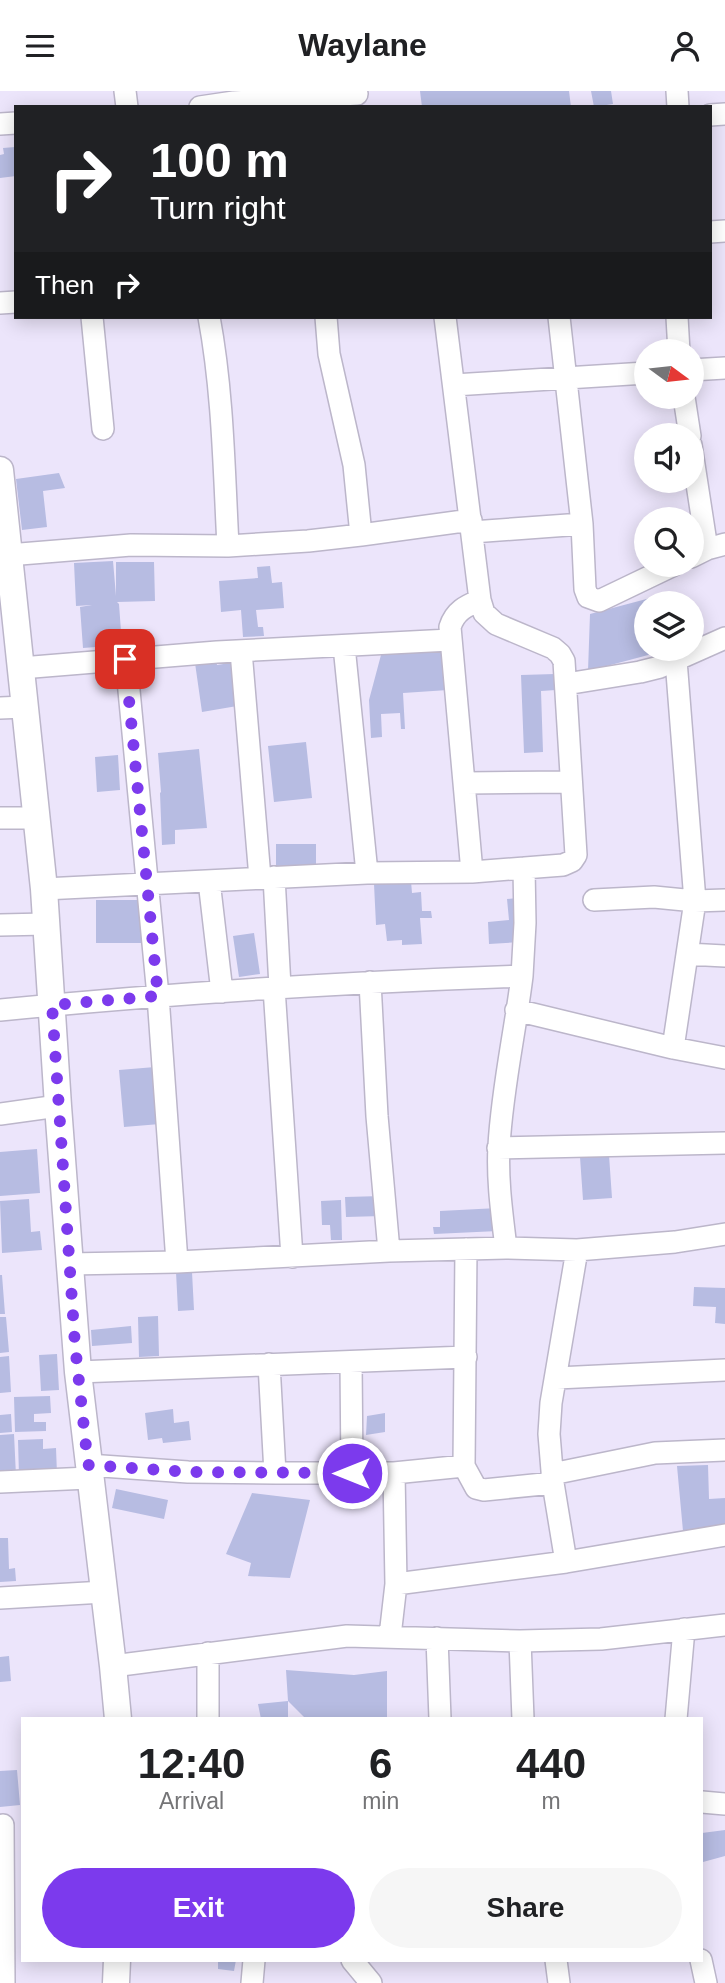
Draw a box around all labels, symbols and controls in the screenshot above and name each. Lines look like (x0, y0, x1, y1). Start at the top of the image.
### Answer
icon: menu (21, 27, 59, 65)
text: Waylane (298, 27, 427, 63)
icon: person (666, 27, 704, 65)
icon: right (35, 133, 126, 224)
text: 100 m (150, 133, 289, 187)
text: Turn right (150, 190, 286, 226)
icon: right (108, 266, 146, 304)
text: Then (35, 270, 94, 300)
north arrow (634, 339, 704, 409)
map controls (634, 339, 704, 661)
button: sound (634, 423, 704, 493)
button: search (634, 507, 704, 577)
button: layers (634, 591, 704, 661)
pin (95, 629, 155, 689)
icon: arrive (106, 640, 144, 678)
position arrow (315, 1436, 389, 1510)
text: 12:40 (138, 1740, 245, 1787)
text: 6 (369, 1740, 392, 1787)
text: 440 (516, 1740, 586, 1787)
text: Arrival (159, 1788, 224, 1814)
text: min (362, 1788, 399, 1814)
text: m (542, 1788, 561, 1814)
button: Exit (42, 1868, 355, 1948)
button: Share (369, 1868, 682, 1948)

